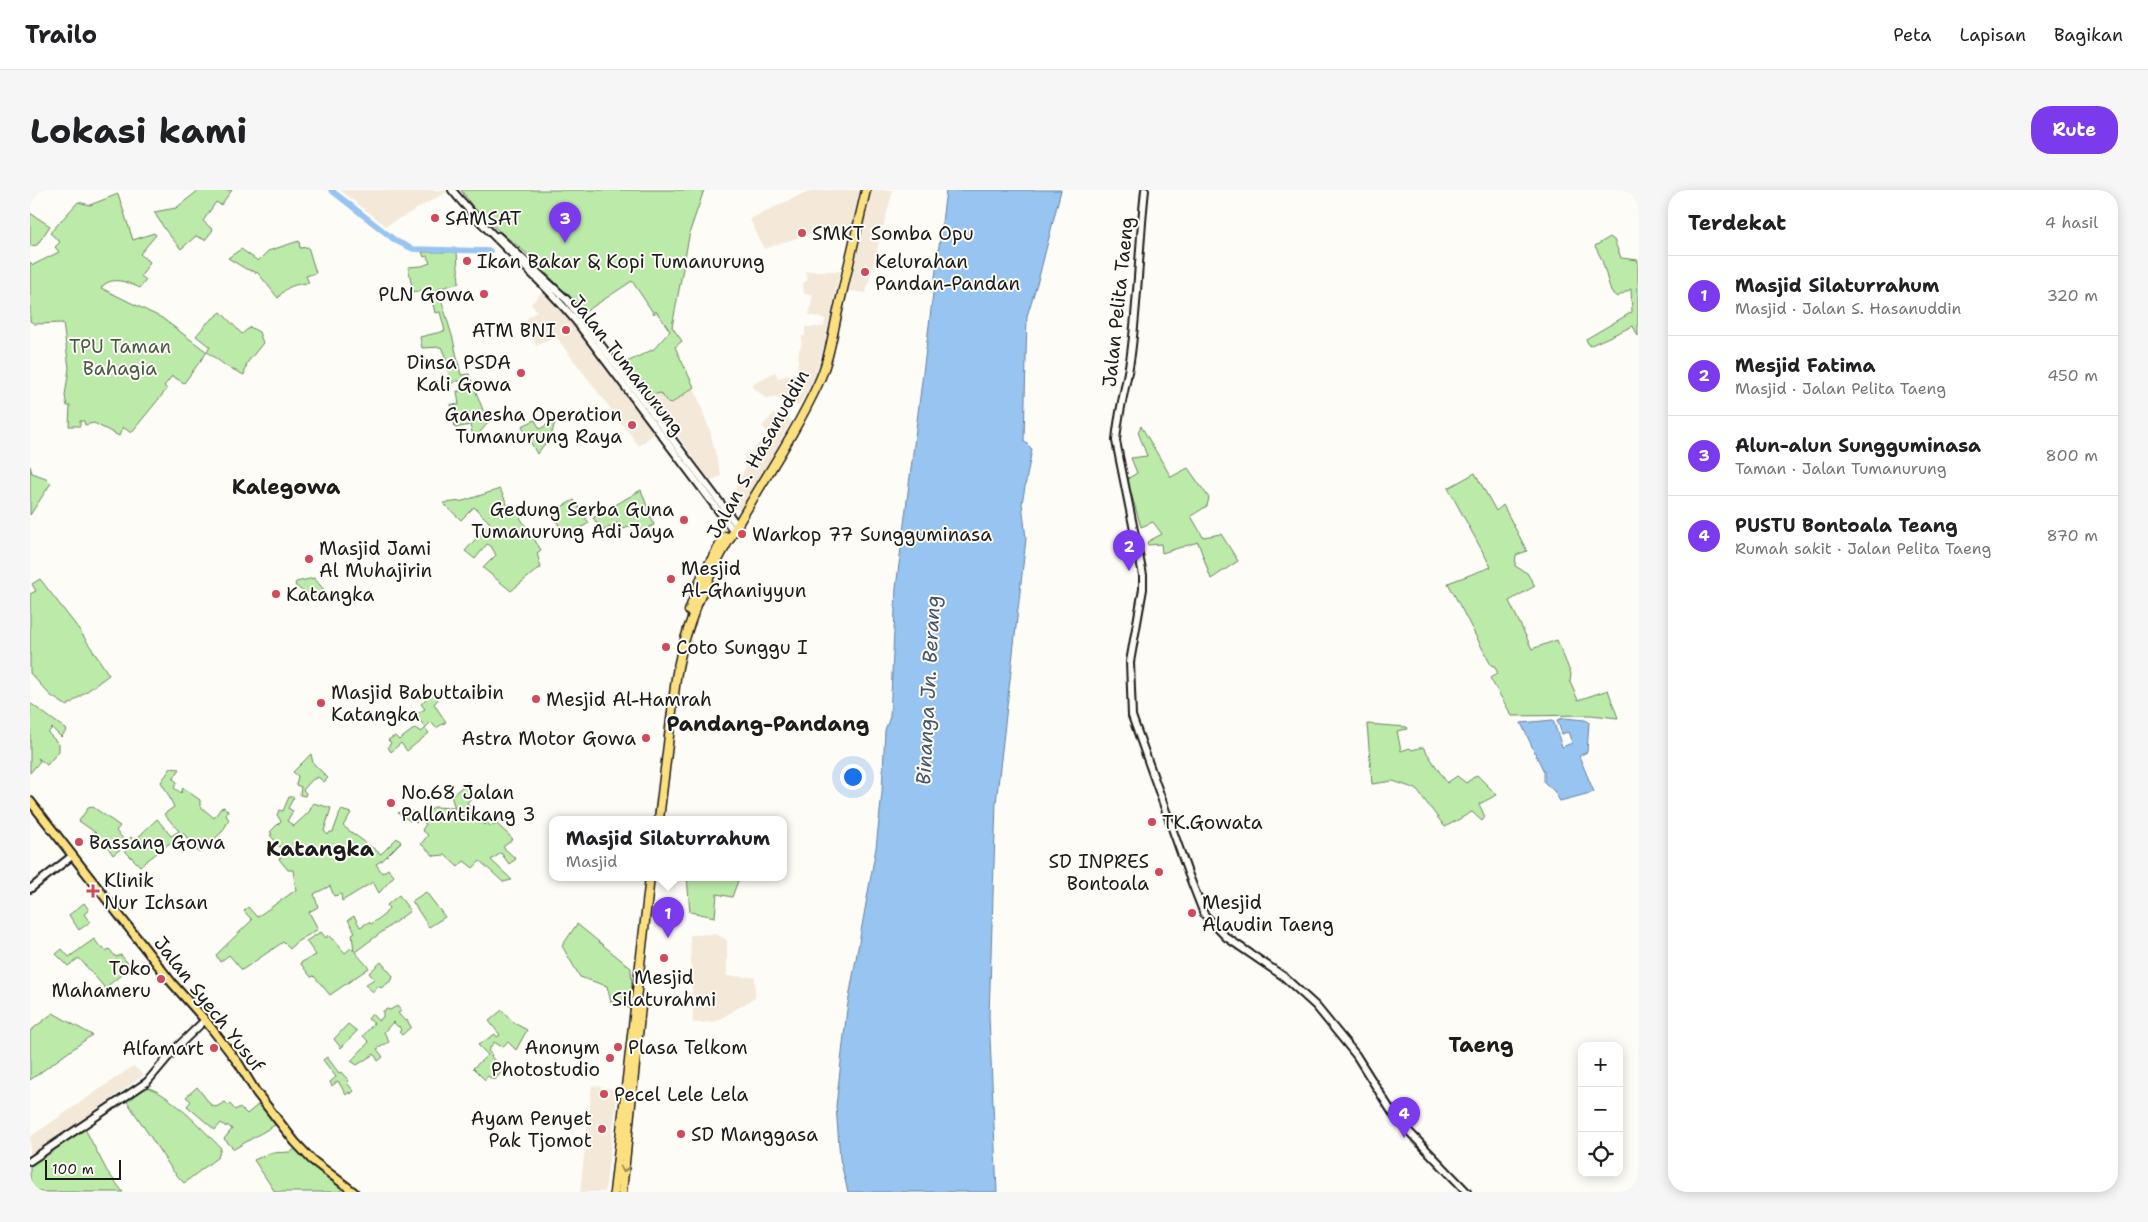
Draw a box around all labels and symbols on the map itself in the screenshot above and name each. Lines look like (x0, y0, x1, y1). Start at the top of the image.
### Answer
pin: 3 (549, 202, 581, 243)
place label: SAMSAT (445, 206, 522, 231)
marker: SAMSAT (429, 212, 441, 224)
street label: Jalan Pelita Taeng (1097, 216, 1139, 388)
place label: SMKT Somba Opu (812, 221, 974, 246)
marker: SMKT Somba Opu (796, 227, 808, 239)
place label: Ikan Bakar & Kopi Tumanurung (477, 249, 765, 274)
place label: Kelurahan Pandan-Pandan (875, 249, 1020, 296)
marker: Ikan Bakar & Kopi Tumanurung (461, 255, 473, 267)
marker: Kelurahan Pandan-Pandan (859, 266, 871, 278)
place label: PLN Gowa (378, 282, 474, 307)
marker: PLN Gowa (478, 288, 490, 300)
street label: Jalan Tumanurung (564, 290, 690, 440)
place label: ATM BNI (472, 318, 556, 343)
marker: ATM BNI (560, 324, 572, 336)
park label: TPU Taman Bahagia (69, 334, 171, 381)
place label: Dinsa PSDA Kali Gowa (407, 350, 511, 397)
street label: Jalan S. Hasanuddin (701, 365, 815, 543)
marker: Dinsa PSDA Kali Gowa (515, 367, 527, 379)
place label: Ganesha Operation Tumanurung Raya (445, 402, 622, 449)
marker: Ganesha Operation Tumanurung Raya (626, 419, 638, 431)
district label: Kalegowa (232, 473, 341, 501)
place label: Gedung Serba Guna Tumanurung Adi Jaya (471, 497, 674, 544)
marker: Gedung Serba Guna Tumanurung Adi Jaya (678, 514, 690, 526)
place label: Warkop 77 Sungguminasa (752, 522, 992, 547)
marker: Warkop 77 Sungguminasa (736, 528, 748, 540)
pin: 2 (1113, 530, 1145, 571)
place label: Masjid Jami Al Muhajirin (319, 536, 432, 583)
marker: Masjid Jami Al Muhajirin (303, 553, 315, 565)
place label: Mesjid Al-Ghaniyyun (681, 556, 806, 603)
marker: Mesjid Al-Ghaniyyun (665, 573, 677, 585)
place label: Katangka (286, 582, 374, 607)
marker: Katangka (270, 588, 282, 600)
water label: Binanga Jn. Berang (910, 595, 946, 785)
place label: Coto Sunggu I (676, 635, 808, 660)
marker: Coto Sunggu I (660, 641, 672, 653)
place label: Masjid Babuttaibin Katangka (331, 680, 504, 727)
place label: Mesjid Al-Hamrah (546, 687, 712, 712)
marker: Mesjid Al-Hamrah (530, 693, 542, 705)
marker: Masjid Babuttaibin Katangka (315, 697, 327, 709)
district label: Pandang-Pandang (667, 710, 869, 738)
place label: Astra Motor Gowa (462, 726, 636, 751)
marker: Astra Motor Gowa (640, 732, 652, 744)
your location (840, 764, 866, 790)
place label: No.68 Jalan Pallantikang 3 (401, 780, 535, 827)
marker: No.68 Jalan Pallantikang 3 (385, 797, 397, 809)
place label: TK.Gowata (1162, 810, 1263, 835)
marker: TK.Gowata (1146, 816, 1158, 828)
place label: Bassang Gowa (89, 830, 225, 855)
district label: Katangka (266, 835, 375, 863)
marker: Bassang Gowa (73, 836, 85, 848)
place label: SD INPRES Bontoala (1049, 849, 1149, 896)
marker: SD INPRES Bontoala (1153, 866, 1165, 878)
place label: Klinik Nur Ichsan (104, 868, 208, 915)
marker: Klinik Nur Ichsan (86, 884, 100, 898)
place label: Mesjid Alaudin Taeng (1202, 890, 1334, 937)
pin: 1 (652, 897, 684, 938)
marker: Mesjid Alaudin Taeng (1186, 907, 1198, 919)
street label: Jalan Syech Yusuf (148, 931, 270, 1078)
marker: Mesjid Silaturahmi (658, 952, 670, 964)
place label: Toko Mahameru (52, 956, 151, 1003)
place label: Mesjid Silaturahmi (612, 965, 716, 1012)
marker: Toko Mahameru (155, 973, 167, 985)
district label: Taeng (1448, 1031, 1514, 1059)
place label: Anonym Photostudio (491, 1035, 600, 1082)
place label: Plasa Telkom (628, 1035, 748, 1060)
place label: Alfamart (122, 1036, 204, 1061)
marker: Plasa Telkom (612, 1041, 624, 1053)
marker: Alfamart (208, 1042, 220, 1054)
marker: Anonym Photostudio (604, 1052, 616, 1064)
place label: Pecel Lele Lela (614, 1082, 749, 1107)
marker: Pecel Lele Lela (598, 1088, 610, 1100)
pin: 4 (1388, 1097, 1420, 1138)
place label: Ayam Penyet Pak Tjomot (471, 1106, 592, 1153)
place label: SD Manggasa (691, 1122, 818, 1147)
marker: Ayam Penyet Pak Tjomot (596, 1123, 608, 1135)
marker: SD Manggasa (675, 1128, 687, 1140)
scale bar (45, 1157, 121, 1180)
one-way arrow (619, 1165, 630, 1173)

